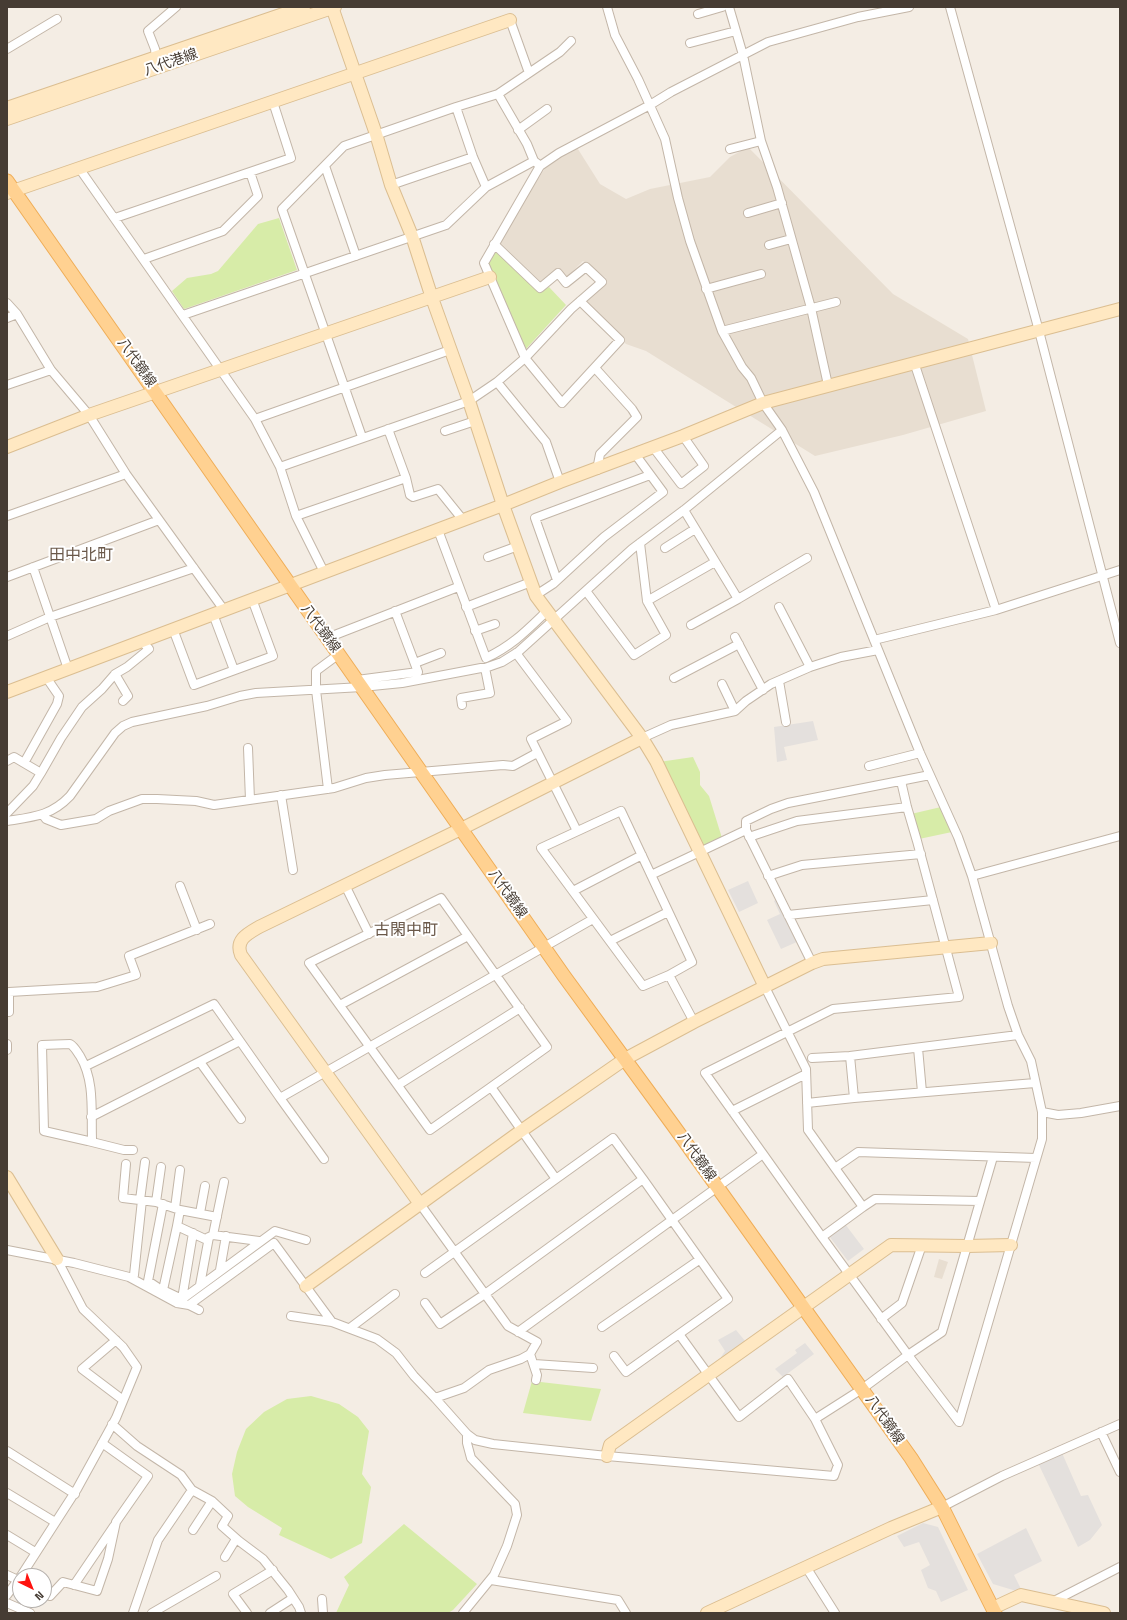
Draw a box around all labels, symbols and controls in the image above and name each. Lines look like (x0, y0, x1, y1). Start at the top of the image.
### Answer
street label: 八代港線 (142, 46, 200, 80)
street label: 八代鏡線 (113, 335, 159, 391)
district label: 田中北町 (49, 546, 113, 566)
street label: 八代鏡線 (297, 601, 343, 657)
street label: 八代鏡線 (484, 866, 530, 922)
district label: 古閑中町 (374, 921, 438, 941)
street label: 八代鏡線 (673, 1129, 719, 1185)
street label: 八代鏡線 (861, 1392, 907, 1448)
north arrow (12, 1568, 52, 1608)
text: N (31, 1588, 48, 1604)

